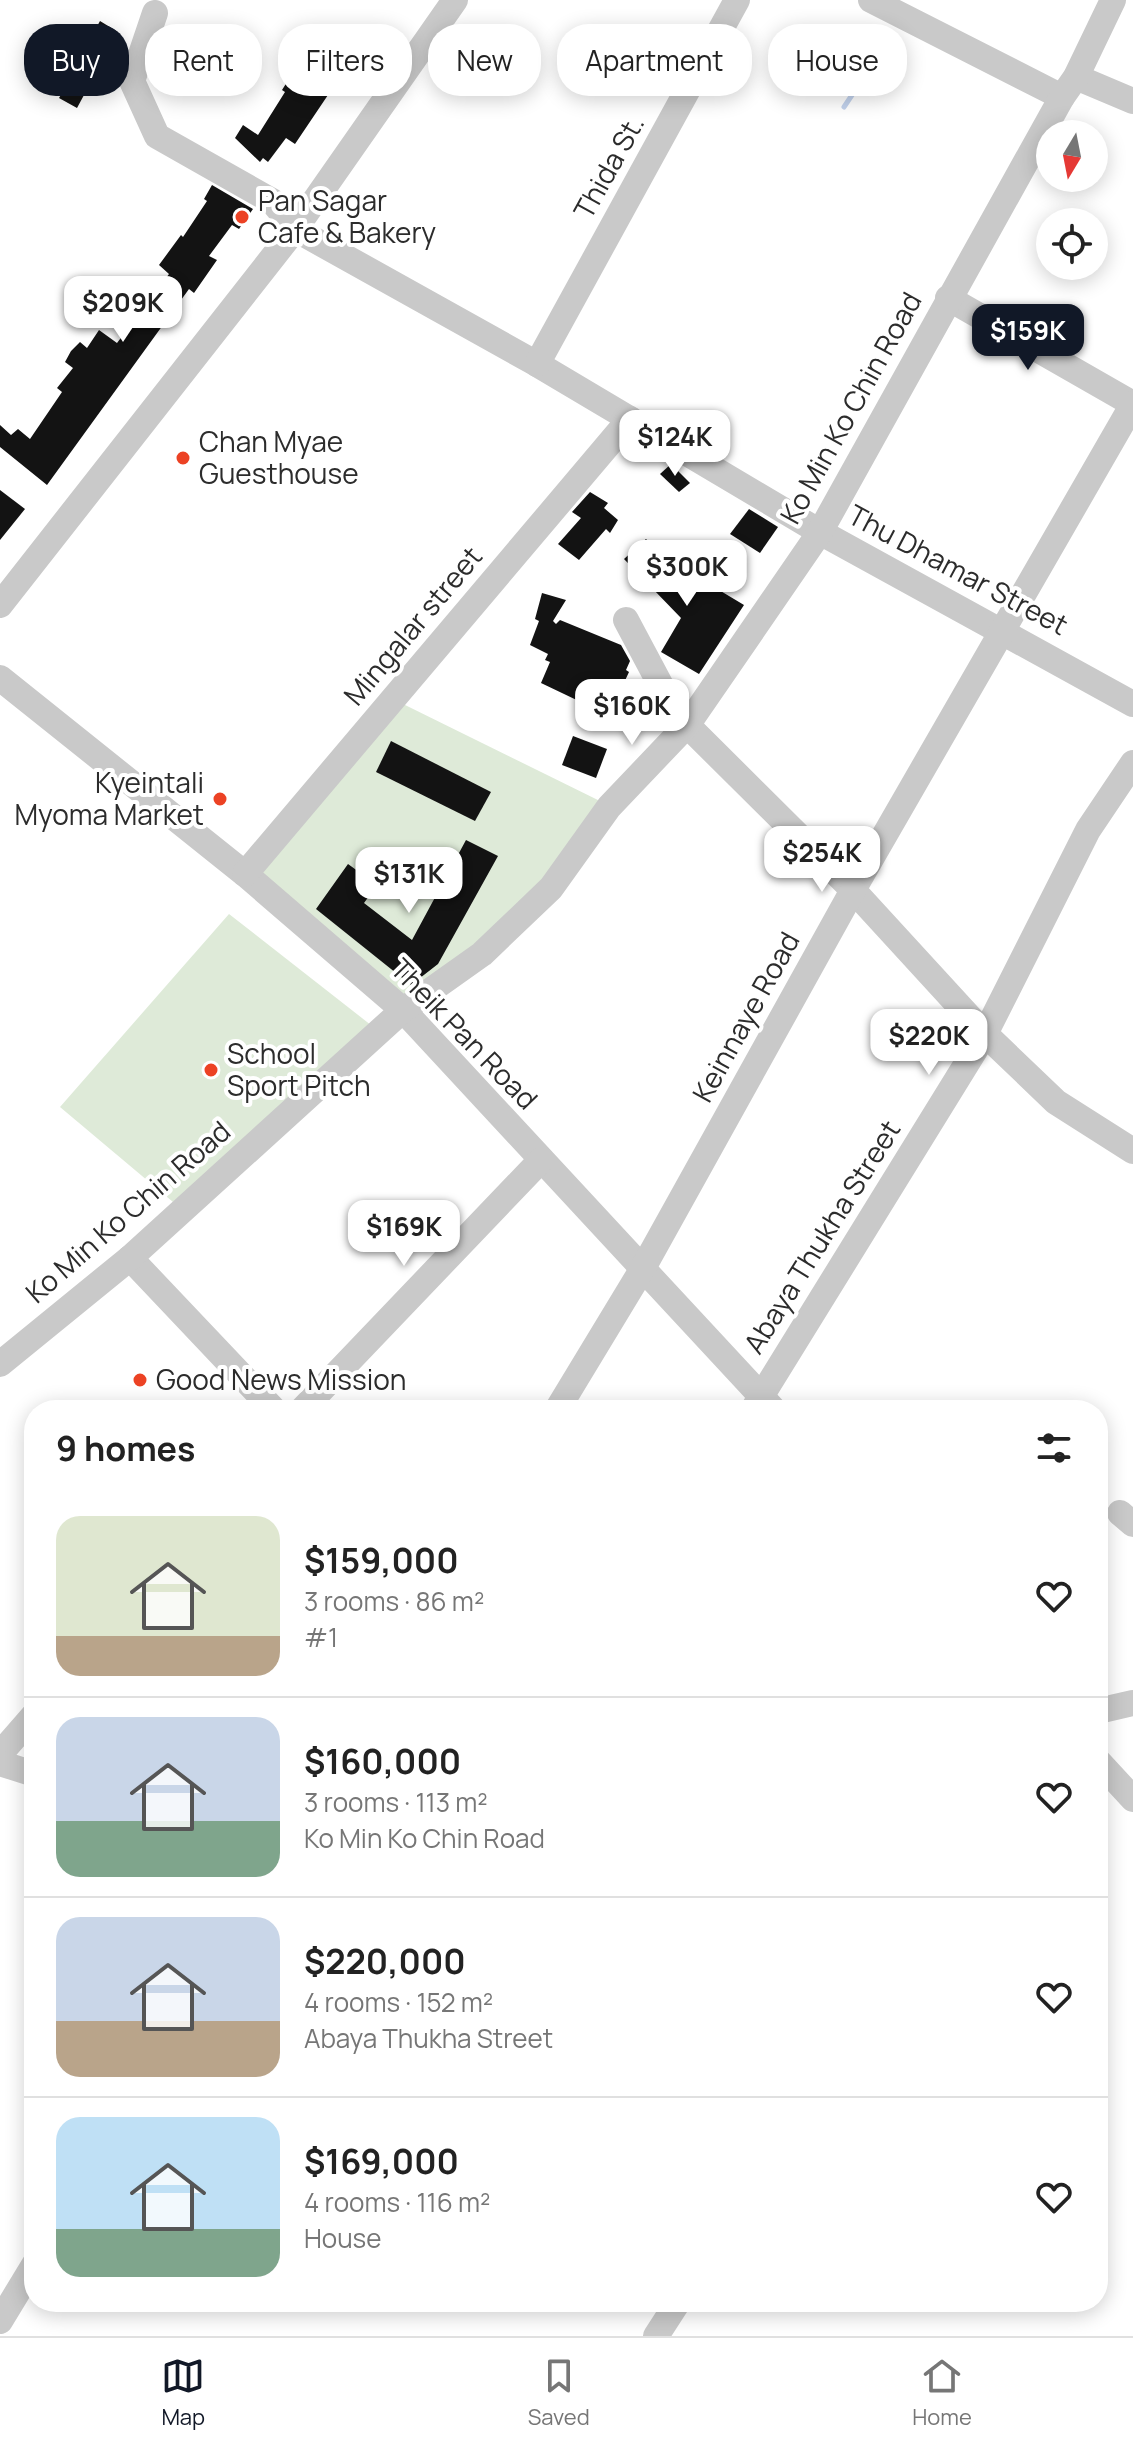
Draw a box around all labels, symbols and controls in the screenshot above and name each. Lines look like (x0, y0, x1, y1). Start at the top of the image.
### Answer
chip: Buy (24, 24, 129, 96)
chip: Rent (145, 24, 262, 96)
chip: Filters (278, 24, 412, 96)
chip: New (428, 24, 541, 96)
chip: Apartment (557, 24, 752, 96)
chip: House (768, 24, 907, 96)
street label: Thida St. (564, 108, 652, 225)
north arrow (1036, 120, 1108, 192)
map controls (1036, 120, 1108, 280)
place label: Pan Sagar Cafe & Bakery (258, 181, 436, 251)
marker: Pan Sagar Cafe & Bakery (233, 208, 251, 226)
button: locate (1036, 208, 1108, 280)
pin: $209K (67, 276, 179, 344)
text: $209K (82, 284, 164, 320)
street label: Ko Min Ko Chin Road (771, 285, 930, 530)
pin: $159K (972, 304, 1084, 372)
text: $159K (990, 312, 1066, 348)
pin: $124K (619, 410, 731, 478)
text: $124K (637, 418, 713, 454)
place label: Chan Myae Guesthouse (199, 422, 359, 492)
marker: Chan Myae Guesthouse (174, 449, 192, 467)
street label: Thu Dhamar Street (842, 495, 1075, 643)
street label: Mingalar street (335, 538, 490, 713)
pin: $300K (631, 540, 743, 608)
text: $300K (646, 548, 728, 584)
pin: $160K (576, 679, 688, 747)
text: $160K (593, 687, 671, 723)
place label: Kyeintali Myoma Market (14, 763, 204, 833)
marker: Kyeintali Myoma Market (211, 790, 229, 808)
pin: $254K (766, 826, 878, 894)
text: $254K (782, 834, 862, 870)
pin: $131K (353, 847, 465, 915)
text: $131K (373, 855, 445, 891)
street label: Keinnaye Road (683, 925, 808, 1108)
street label: Theik Pan Road (383, 950, 547, 1117)
pin: $220K (873, 1009, 985, 1077)
text: $220K (888, 1017, 970, 1053)
place label: School Sport Pitch (227, 1034, 371, 1104)
marker: School Sport Pitch (202, 1061, 220, 1079)
street label: Ko Min Ko Chin Road (17, 1112, 238, 1311)
street label: Abaya Thukha Street (734, 1113, 908, 1360)
pin: $169K (348, 1200, 460, 1268)
text: $169K (366, 1208, 442, 1244)
place label: Good News Mission (156, 1360, 406, 1398)
marker: Good News Mission (131, 1371, 149, 1389)
text: 9 homes (56, 1425, 195, 1471)
icon: filters (1032, 1426, 1076, 1470)
text: $159,000 (304, 1537, 459, 1583)
icon: home (120, 1548, 216, 1644)
icon: heart (1032, 1574, 1076, 1618)
text: 3 rooms · 86 m² (304, 1583, 484, 1619)
text: #1 (304, 1619, 338, 1655)
text: $160,000 (304, 1738, 461, 1784)
icon: home (120, 1749, 216, 1845)
icon: heart (1032, 1775, 1076, 1819)
text: 3 rooms · 113 m² (304, 1784, 488, 1820)
text: Ko Min Ko Chin Road (304, 1820, 545, 1856)
text: $220,000 (304, 1938, 466, 1984)
icon: home (120, 1949, 216, 2045)
icon: heart (1032, 1975, 1076, 2019)
text: 4 rooms · 152 m² (304, 1984, 493, 2020)
text: Abaya Thukha Street (304, 2020, 553, 2056)
text: $169,000 (304, 2138, 459, 2184)
icon: home (120, 2149, 216, 2245)
icon: heart (1032, 2175, 1076, 2219)
text: 4 rooms · 116 m² (304, 2184, 490, 2220)
text: House (304, 2220, 381, 2256)
tab: Map (161, 2354, 205, 2432)
tab: Saved (528, 2354, 590, 2432)
tab: Home (912, 2354, 972, 2432)

